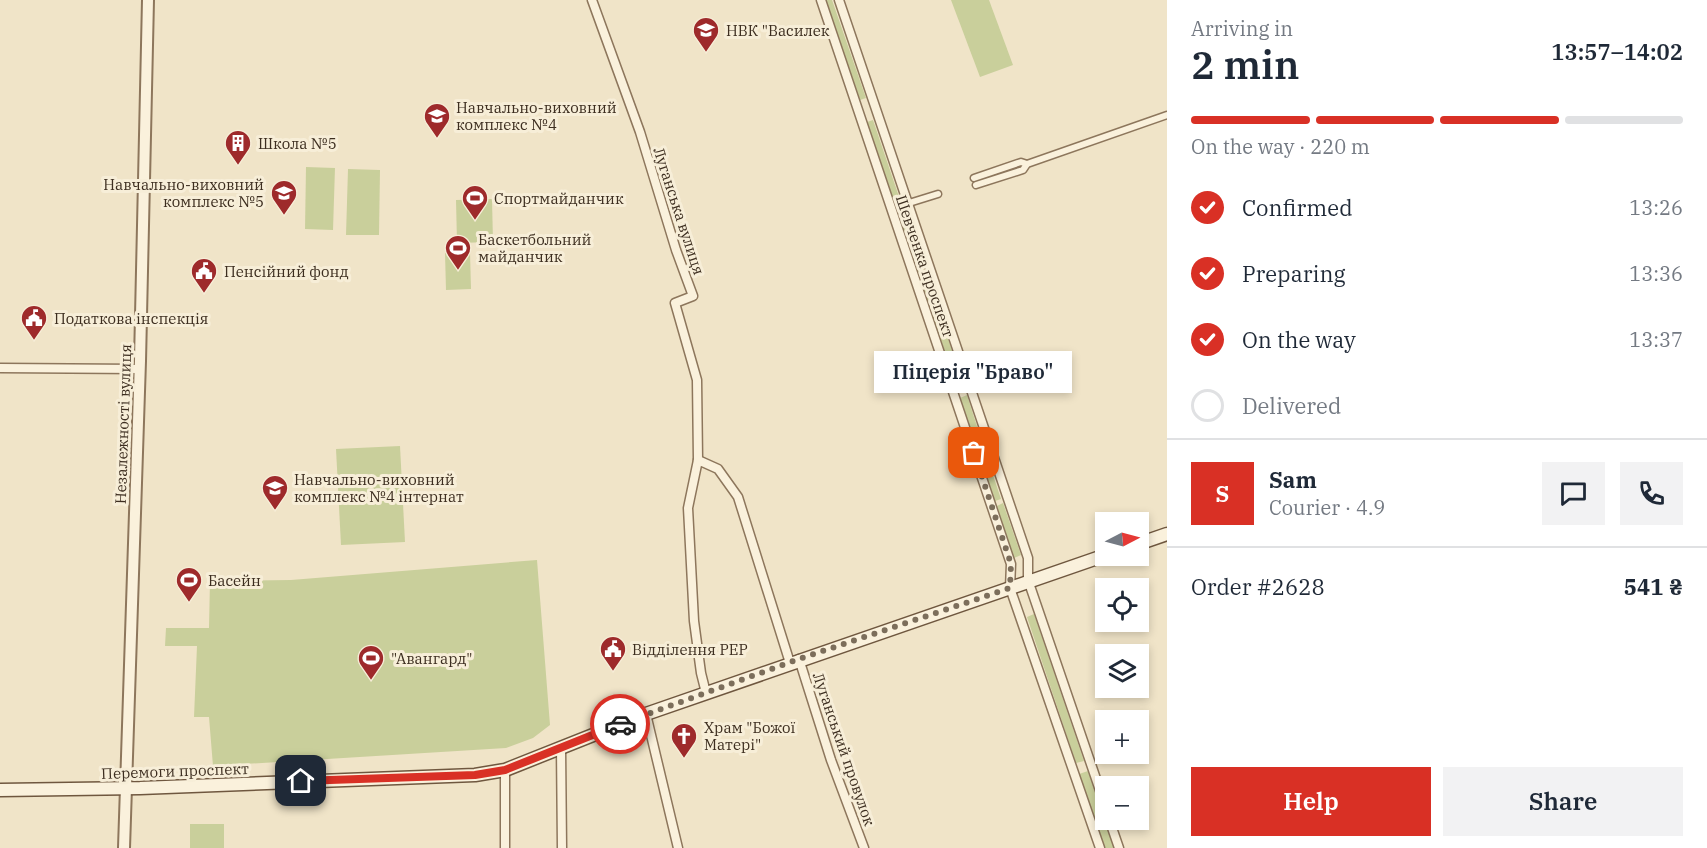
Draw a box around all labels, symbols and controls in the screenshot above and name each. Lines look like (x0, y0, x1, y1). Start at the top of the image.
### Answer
school or university icon: НВК "Василек (691, 15, 721, 53)
text: Arriving in (1191, 15, 1293, 42)
place label: НВК "Василек (726, 21, 830, 40)
text: 13:57–14:02 (1551, 37, 1683, 66)
text: 2 min (1191, 39, 1299, 90)
place label: Навчально-виховний комплекс №4 (456, 98, 617, 134)
school or university icon: Навчально-виховний комплекс №4 (422, 101, 452, 139)
building icon: Школа №5 (223, 128, 253, 166)
text: On the way · 220 m (1191, 133, 1370, 160)
place label: Школа №5 (258, 134, 337, 153)
street label: Луганська вулиця (649, 145, 709, 277)
place label: Навчально-виховний комплекс №5 (103, 175, 264, 211)
school or university icon: Навчально-виховний комплекс №5 (269, 178, 299, 216)
sports icon: Спортмайданчик (460, 183, 490, 221)
place label: Спортмайданчик (494, 189, 624, 208)
icon: check (1191, 191, 1224, 224)
street label: Шевченка проспект (892, 192, 958, 340)
text: Confirmed (1242, 193, 1353, 222)
text: 13:26 (1629, 194, 1683, 221)
place label: Баскетбольний майданчик (478, 230, 592, 266)
sports icon: Баскетбольний майданчик (443, 233, 473, 271)
public building icon: Пенсійний фонд (189, 256, 219, 294)
icon: check (1191, 257, 1224, 290)
text: Preparing (1242, 259, 1346, 288)
text: 13:36 (1629, 260, 1683, 287)
place label: Пенсійний фонд (224, 262, 349, 281)
public building icon: Податкова інспекція (19, 303, 49, 341)
place label: Податкова інспекція (54, 309, 209, 328)
icon: check (1191, 323, 1224, 356)
text: On the way (1242, 325, 1356, 354)
text: 13:37 (1629, 326, 1683, 353)
street label: Незалежності вулиця (111, 344, 135, 504)
callout: Піцерія "Браво" (875, 351, 1073, 393)
text: Піцерія "Браво" (892, 358, 1054, 385)
text: Delivered (1242, 391, 1341, 420)
pin (948, 427, 999, 478)
icon: bag (957, 436, 990, 469)
button: chat (1542, 462, 1605, 525)
button: phone (1620, 462, 1683, 525)
text: Sam (1269, 465, 1317, 494)
place label: Навчально-виховний комплекс №4 інтернат (294, 470, 464, 506)
school or university icon: Навчально-виховний комплекс №4 інтернат (260, 473, 290, 511)
text: S (1216, 479, 1229, 508)
text: Courier · 4.9 (1269, 494, 1385, 521)
north arrow (1095, 512, 1149, 566)
map controls (1095, 512, 1149, 830)
sports icon: Басейн (174, 565, 204, 603)
place label: Басейн (208, 571, 261, 590)
text: Order #2628 (1191, 572, 1325, 601)
text: 541 ₴ (1624, 572, 1683, 601)
button: locate (1095, 578, 1149, 632)
public building icon: Відділення РЕР (598, 634, 628, 672)
place label: Відділення РЕР (632, 640, 748, 659)
sports icon: "Авангард" (356, 643, 386, 681)
button: layers (1095, 644, 1149, 698)
place label: "Авангард" (391, 649, 472, 668)
street label: Луганський провулок (809, 670, 879, 828)
courier (590, 694, 650, 754)
icon: car (604, 708, 637, 741)
button: + (1095, 710, 1149, 764)
place label: Храм "Божої Матері" (704, 718, 795, 754)
church icon: Храм "Божої Матері" (669, 721, 699, 759)
pin (275, 755, 326, 806)
street label: Перемоги проспект (101, 759, 249, 783)
icon: home (284, 764, 317, 797)
button: Help (1191, 767, 1431, 836)
button: Share (1443, 767, 1683, 836)
button: − (1095, 776, 1149, 830)

